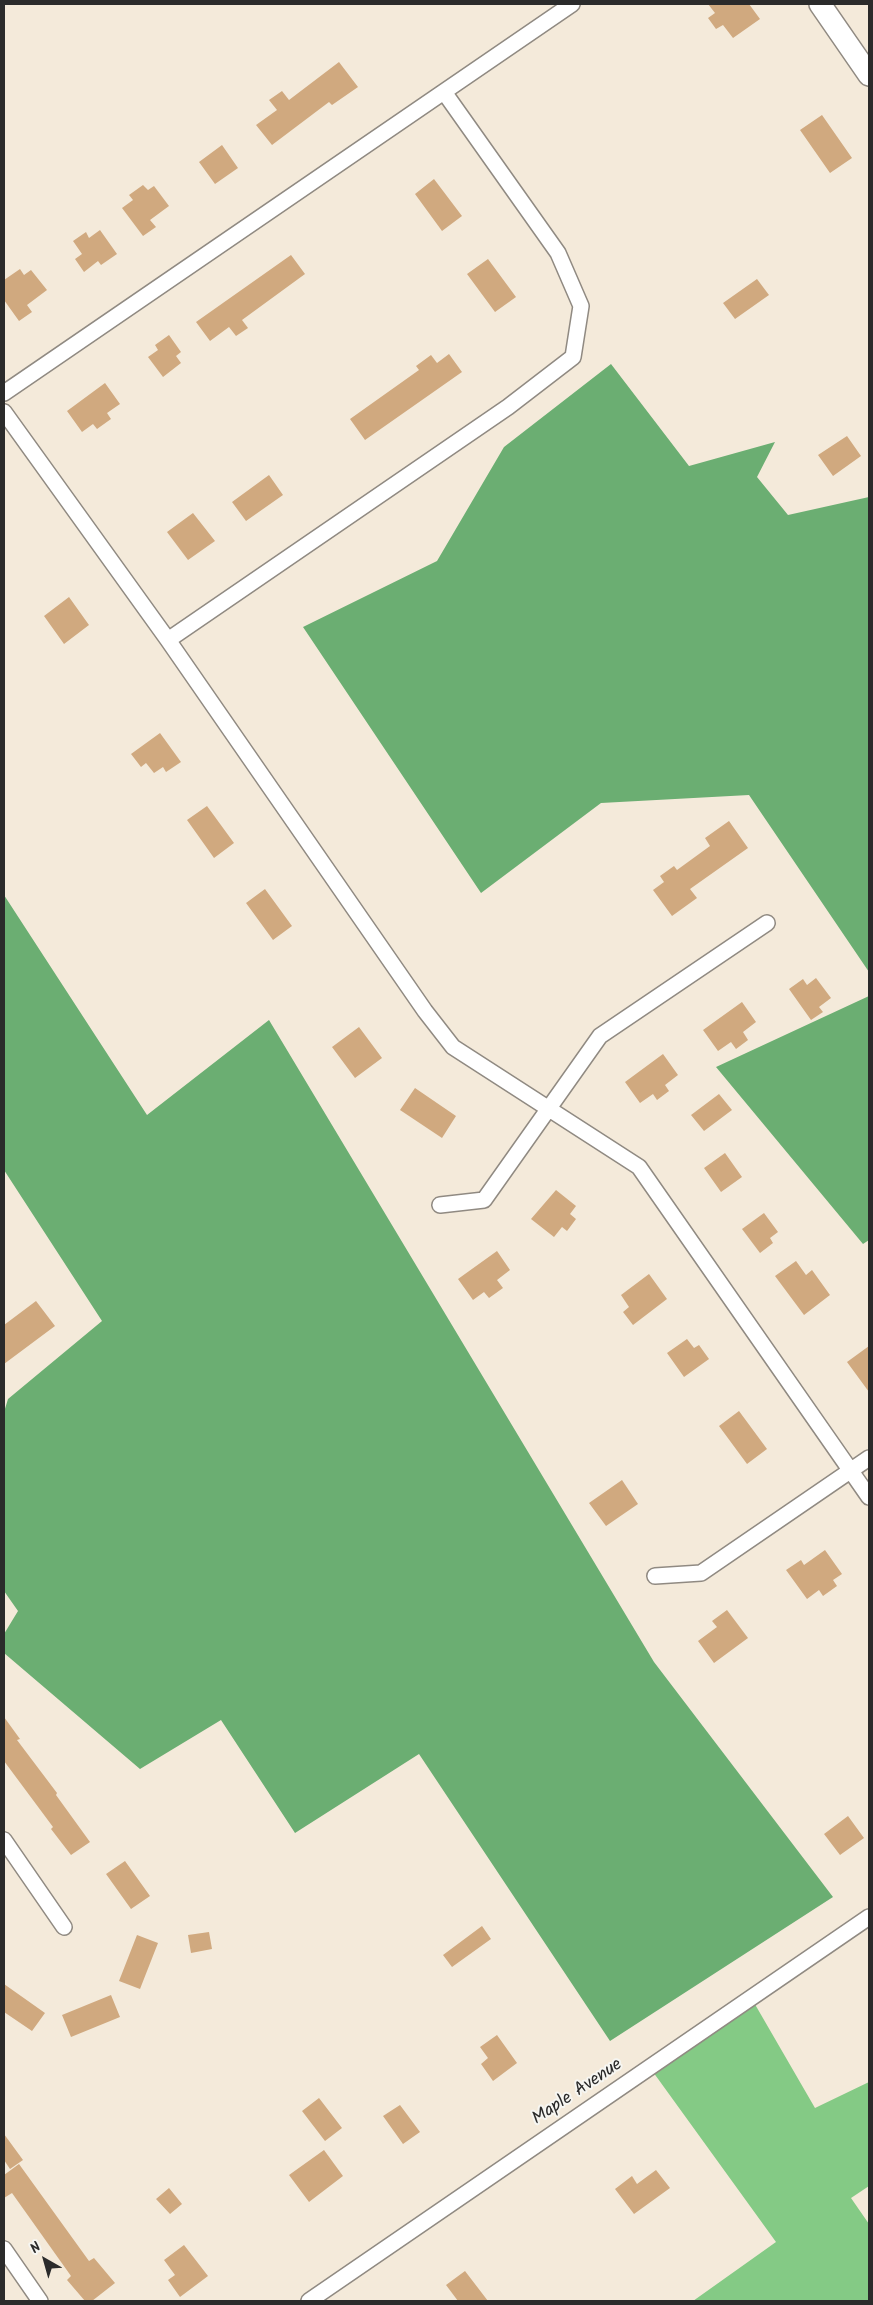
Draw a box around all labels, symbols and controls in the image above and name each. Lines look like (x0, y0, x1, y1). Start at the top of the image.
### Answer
street label: Maple Avenue (529, 2055, 627, 2131)
north arrow (20, 2235, 70, 2285)
text: N (26, 2237, 46, 2260)

